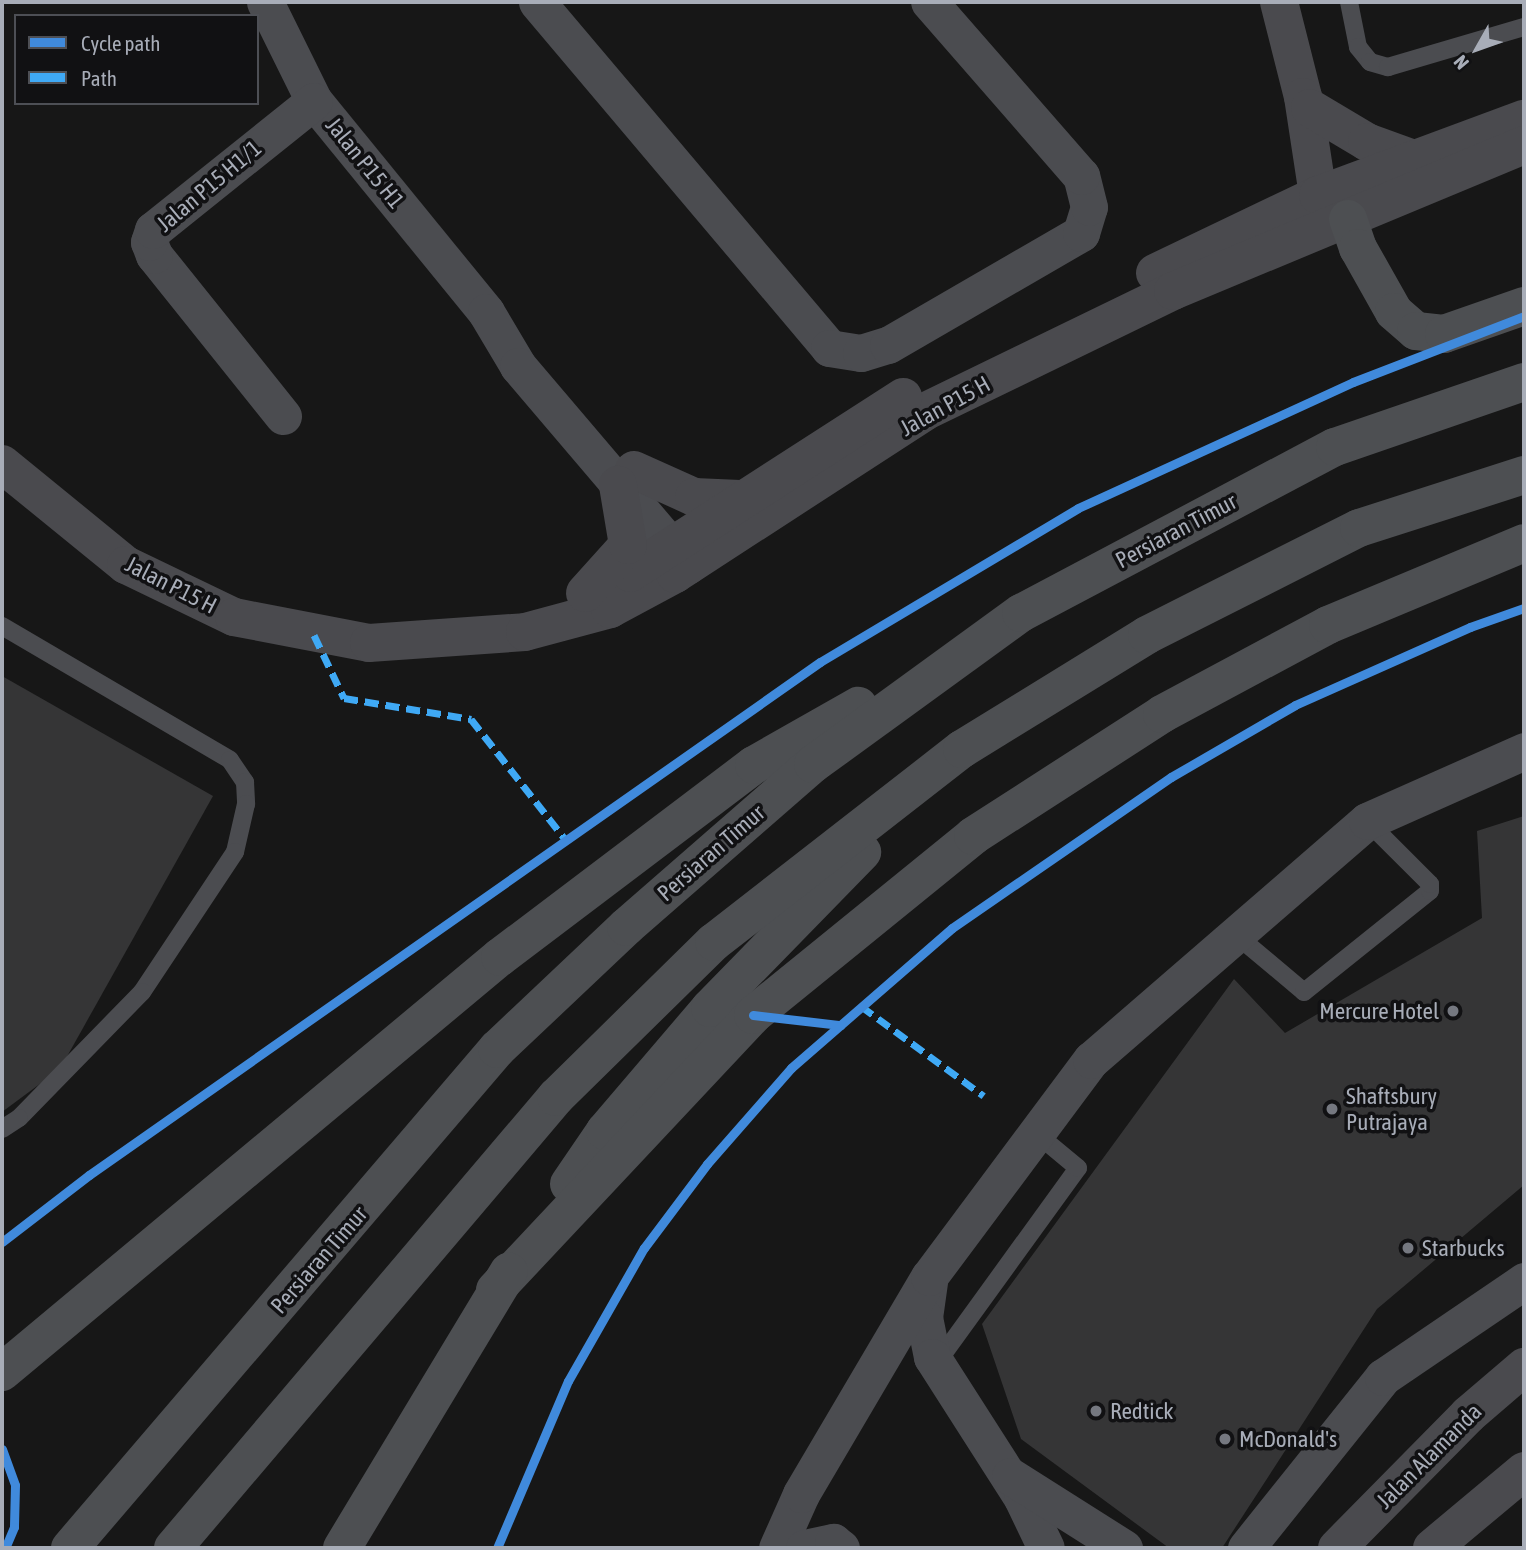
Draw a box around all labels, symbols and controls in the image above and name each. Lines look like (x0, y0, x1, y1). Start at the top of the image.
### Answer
legend (14, 14, 259, 105)
north arrow (1442, 14, 1512, 84)
text: Cycle path (81, 31, 160, 55)
text: N (1449, 51, 1473, 74)
text: Path (81, 66, 117, 90)
street label: Jalan P15 H1 (320, 112, 410, 214)
street label: Jalan P15 H1/1 (151, 134, 267, 238)
street label: Jalan P15 H (895, 370, 995, 442)
street label: Persiaran Timur (1111, 488, 1241, 574)
street label: Jalan P15 H (121, 550, 221, 620)
street label: Persiaran Timur (652, 799, 770, 907)
place label: Mercure Hotel (1319, 997, 1439, 1025)
marker: Mercure Hotel (1445, 1003, 1461, 1019)
place label: Shaftsbury Putrajaya (1346, 1082, 1437, 1136)
marker: Shaftsbury Putrajaya (1324, 1101, 1340, 1117)
street label: Persiaran Timur (265, 1201, 373, 1319)
place label: Starbucks (1422, 1234, 1505, 1262)
marker: Starbucks (1400, 1240, 1416, 1256)
place label: Redtick (1110, 1397, 1173, 1425)
street label: Jalan Alamanda (1371, 1398, 1487, 1514)
marker: Redtick (1088, 1403, 1104, 1419)
place label: McDonald's (1239, 1425, 1337, 1453)
marker: McDonald's (1217, 1431, 1233, 1447)

